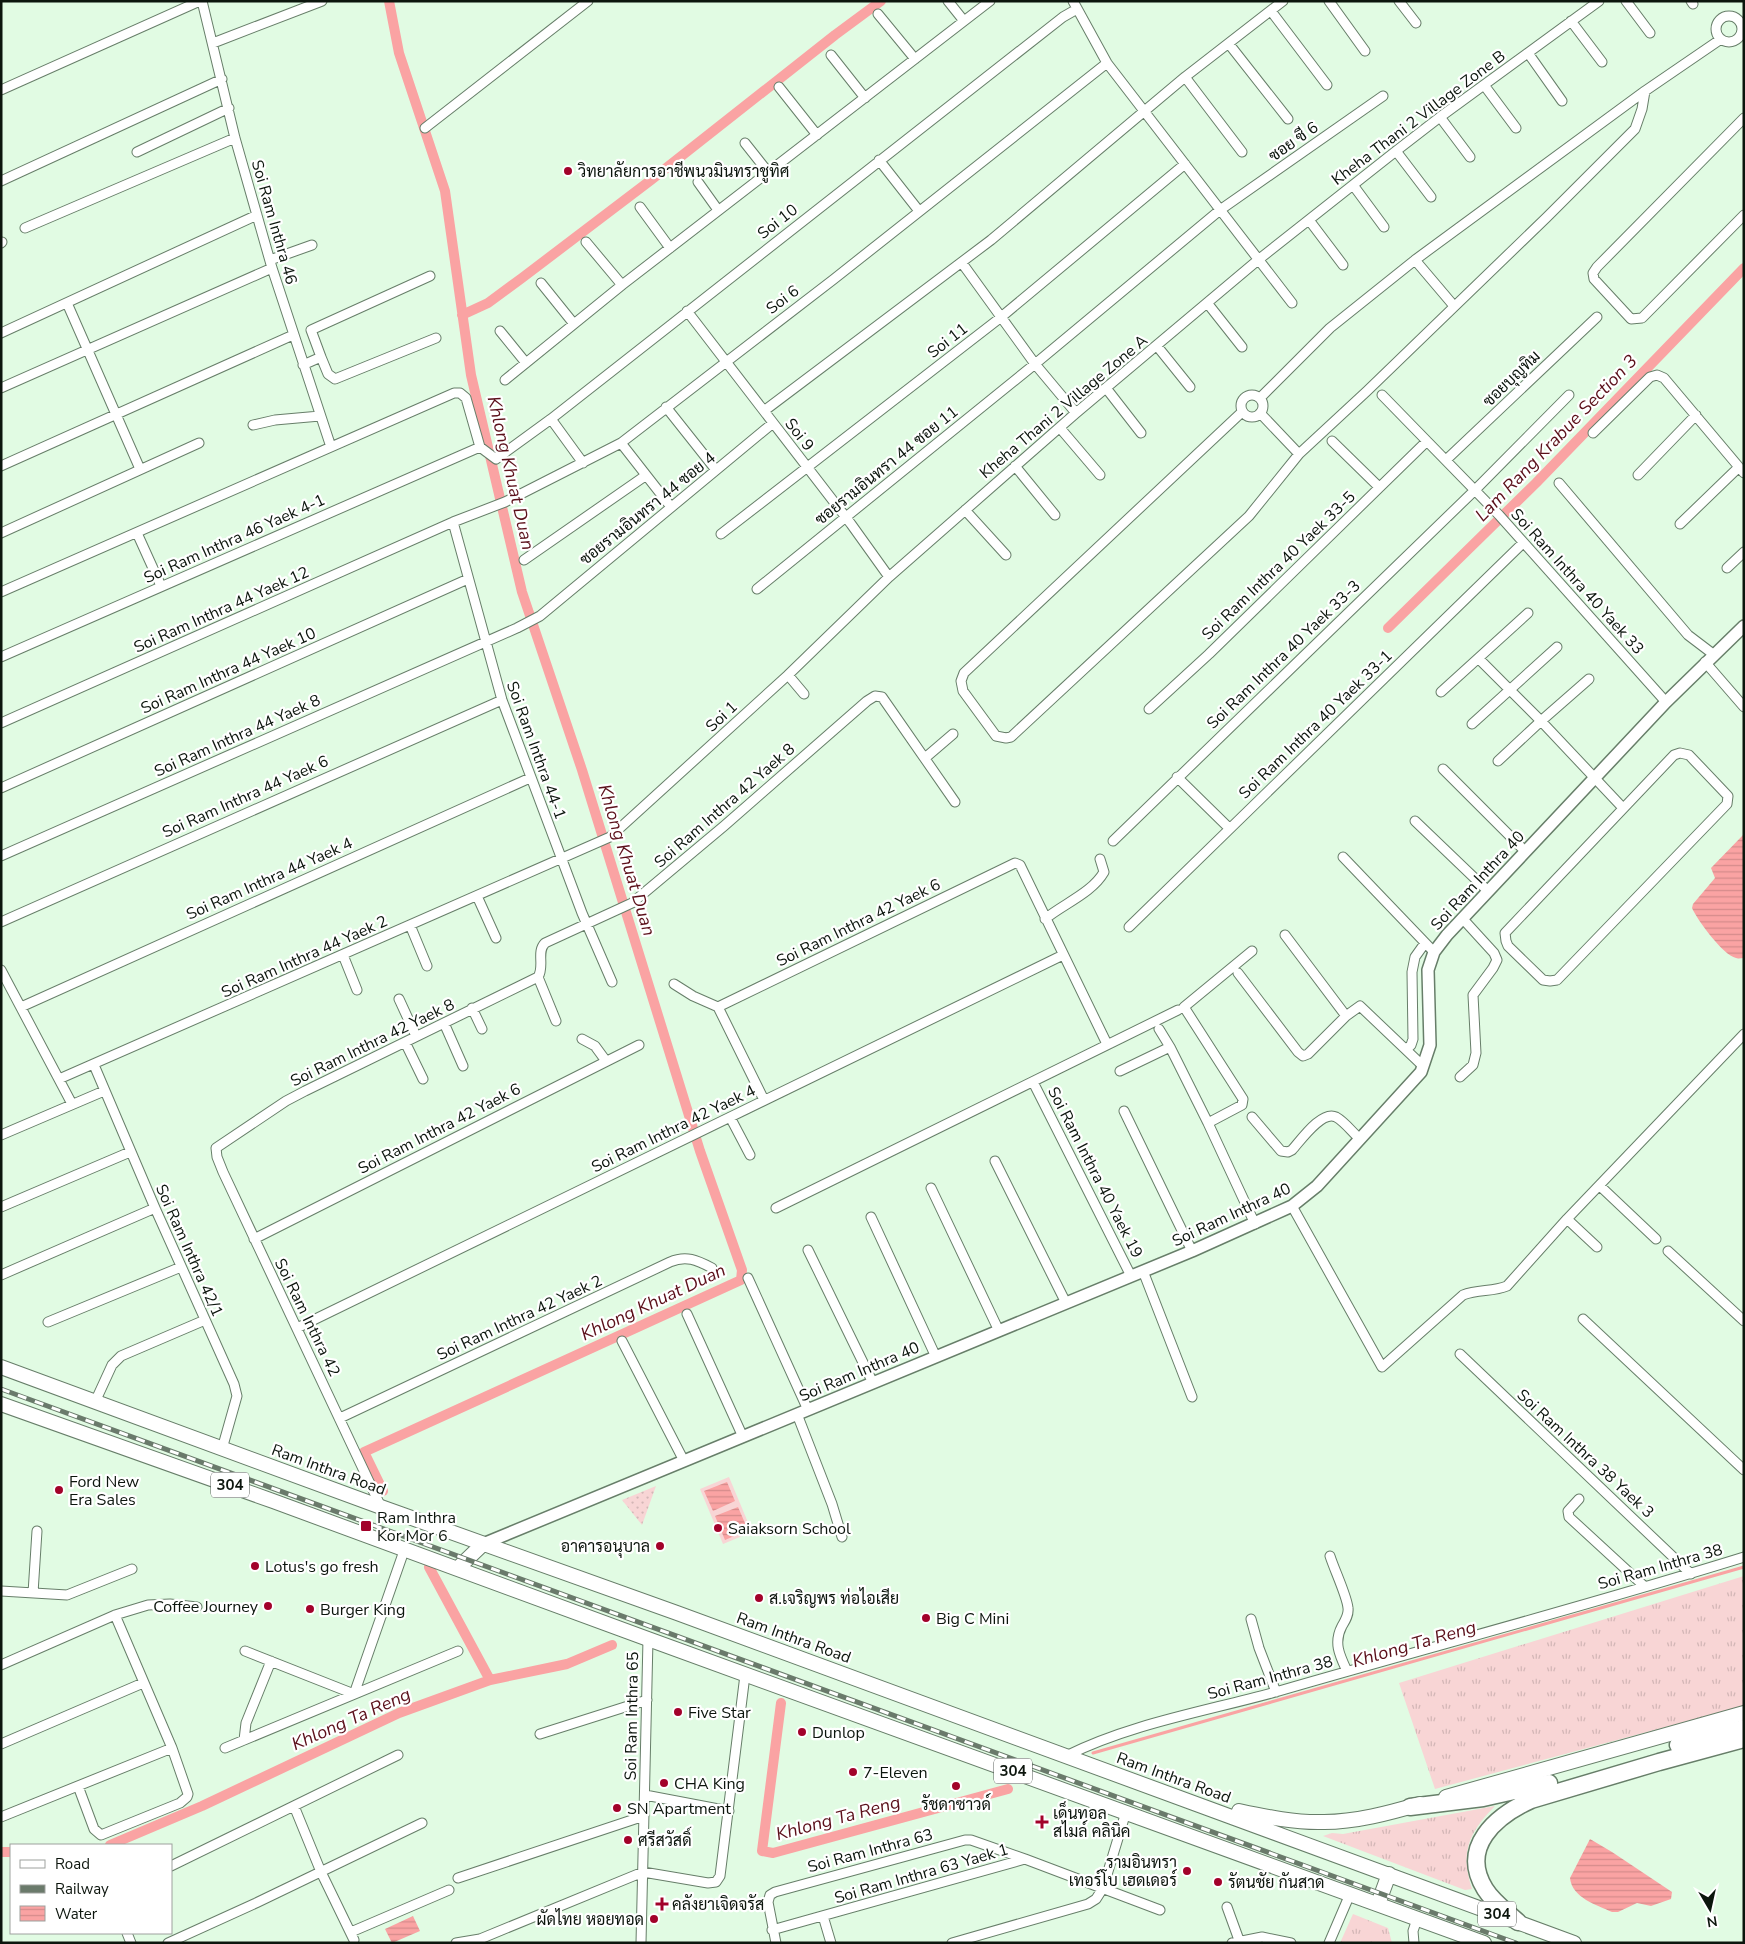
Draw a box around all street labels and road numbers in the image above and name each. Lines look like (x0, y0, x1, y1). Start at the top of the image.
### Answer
street label: Kheha Thani 2 Village Zone B (1327, 45, 1510, 190)
street label: ซอย ซี 6 (1264, 116, 1323, 167)
street label: Soi Ram Inthra 46 (246, 157, 302, 287)
street label: Soi 10 (753, 199, 802, 245)
street label: Soi 6 (762, 280, 804, 319)
street label: Soi 11 (923, 318, 972, 364)
street label: Kheha Thani 2 Village Zone A (975, 330, 1153, 484)
street label: ซอยบุญทิม (1478, 346, 1545, 412)
street label: ซอยรามอินทรา 44 ซอย 11 (810, 401, 963, 530)
street label: Soi 9 (779, 414, 819, 456)
street label: ซอยรามอินทรา 44 ซอย 4 (575, 447, 720, 570)
street label: Soi Ram Inthra 40 Yaek 33-5 (1197, 486, 1360, 645)
street label: Soi Ram Inthra 46 Yaek 4-1 (140, 489, 329, 589)
street label: Soi Ram Inthra 40 Yaek 33 (1506, 504, 1649, 659)
street label: Soi Ram Inthra 44 Yaek 12 (130, 561, 312, 659)
street label: Soi Ram Inthra 40 Yaek 33-3 (1202, 575, 1365, 734)
street label: Soi Ram Inthra 44 Yaek 10 (137, 622, 319, 720)
street label: Soi Ram Inthra 40 Yaek 33-1 (1234, 645, 1397, 804)
street label: Soi Ram Inthra 44-1 (501, 678, 571, 822)
street label: Soi Ram Inthra 44 Yaek 8 (151, 689, 324, 783)
street label: Soi 1 (701, 696, 742, 737)
street label: Soi Ram Inthra 42 Yaek 8 (650, 738, 800, 873)
street label: Soi Ram Inthra 44 Yaek 6 (159, 750, 332, 844)
street label: Soi Ram Inthra 40 (1426, 826, 1530, 935)
street label: Soi Ram Inthra 44 Yaek 4 (183, 832, 356, 926)
street label: Soi Ram Inthra 42 Yaek 6 (773, 874, 944, 972)
street label: Soi Ram Inthra 44 Yaek 2 (218, 910, 391, 1004)
street label: Soi Ram Inthra 42 Yaek 8 (287, 994, 458, 1092)
street label: Soi Ram Inthra 42 Yaek 6 (354, 1078, 525, 1180)
street label: Soi Ram Inthra 42 Yaek 4 (588, 1079, 759, 1178)
street label: Soi Ram Inthra 40 Yaek 19 (1042, 1083, 1148, 1262)
street label: Soi Ram Inthra 40 (1168, 1178, 1294, 1252)
street label: Soi Ram Inthra 42/1 (150, 1181, 228, 1320)
street label: Soi Ram Inthra 42 (269, 1255, 345, 1380)
street label: Soi Ram Inthra 42 Yaek 2 (433, 1270, 606, 1366)
street label: Soi Ram Inthra 40 (796, 1337, 923, 1407)
street label: Soi Ram Inthra 38 Yaek 3 (1512, 1384, 1659, 1523)
street label: Ram Inthra Road (268, 1439, 389, 1501)
road number: 304 (211, 1472, 249, 1498)
street label: Soi Ram Inthra 38 (1595, 1539, 1725, 1595)
street label: Ram Inthra Road (733, 1607, 854, 1669)
street label: Soi Ram Inthra 65 (620, 1651, 644, 1781)
street label: Soi Ram Inthra 38 (1205, 1651, 1335, 1705)
street label: Ram Inthra Road (1113, 1747, 1234, 1809)
road number: 304 (994, 1758, 1032, 1784)
street label: Soi Ram Inthra 63 (805, 1824, 935, 1878)
street label: Soi Ram Inthra 63 Yaek 1 (832, 1839, 1011, 1909)
road number: 304 (1478, 1902, 1516, 1926)

